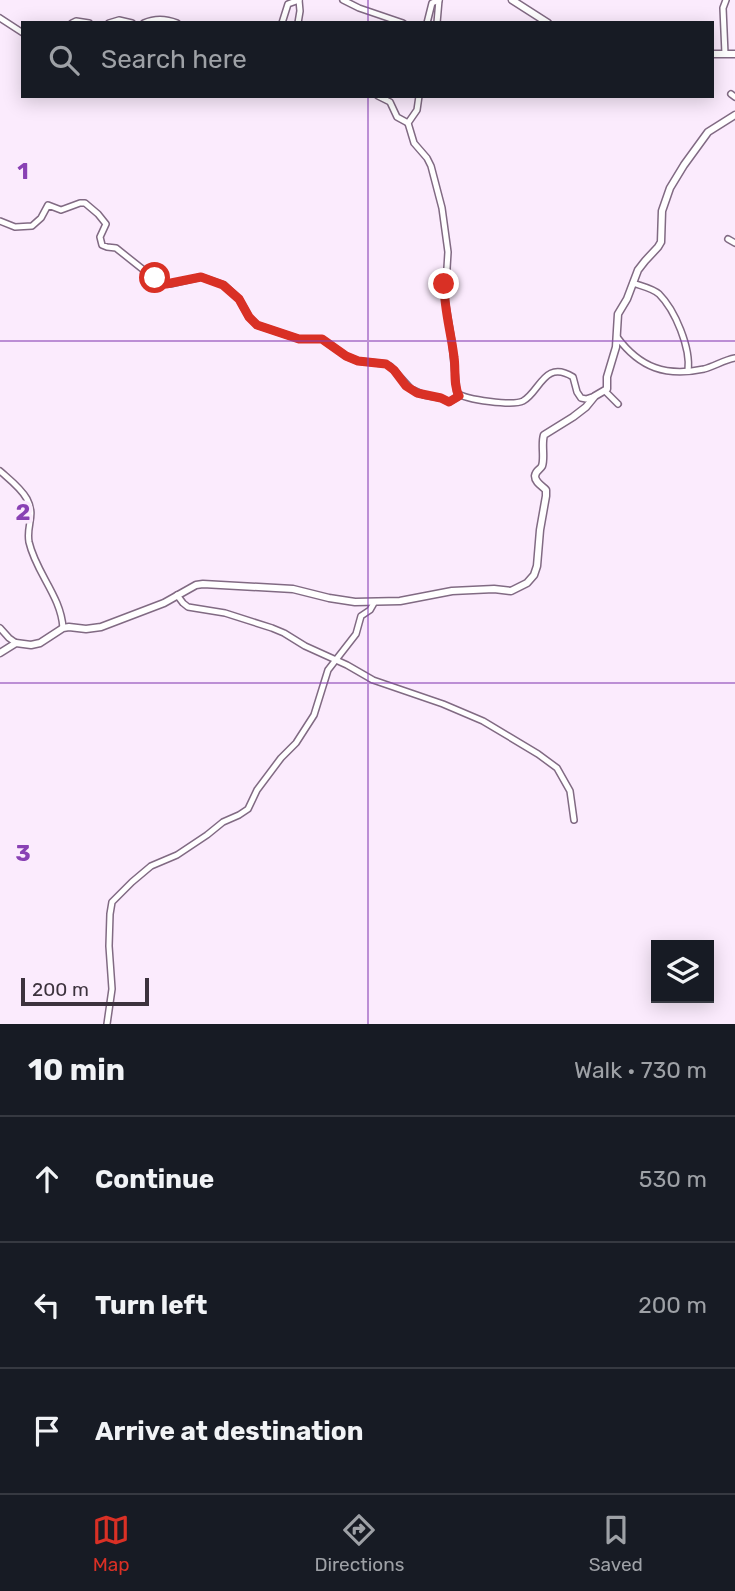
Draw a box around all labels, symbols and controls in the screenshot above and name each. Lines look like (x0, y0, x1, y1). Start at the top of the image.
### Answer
search box (21, 21, 714, 98)
icon: search (45, 41, 83, 79)
text: Search here (101, 44, 247, 75)
text: 1 (17, 157, 29, 185)
route start (139, 262, 170, 293)
route end (428, 268, 459, 299)
text: 2 (16, 498, 30, 526)
text: 3 (15, 839, 31, 867)
map controls (651, 940, 714, 1003)
button: layers (651, 940, 714, 1003)
scale bar (21, 975, 149, 1007)
text: 200 m (32, 978, 89, 1001)
text: 10 min (28, 1052, 125, 1088)
text: Walk · 730 m (574, 1056, 707, 1084)
icon: ahead (28, 1160, 66, 1198)
text: Continue (95, 1164, 214, 1195)
text: 530 m (639, 1165, 707, 1193)
icon: left (28, 1286, 66, 1324)
text: Turn left (95, 1290, 207, 1321)
text: 200 m (638, 1291, 707, 1319)
icon: arrive (28, 1412, 66, 1450)
text: Arrive at destination (95, 1416, 363, 1447)
tab: Map (92, 1511, 130, 1576)
tab: Directions (314, 1511, 404, 1576)
tab: Saved (589, 1511, 643, 1576)

